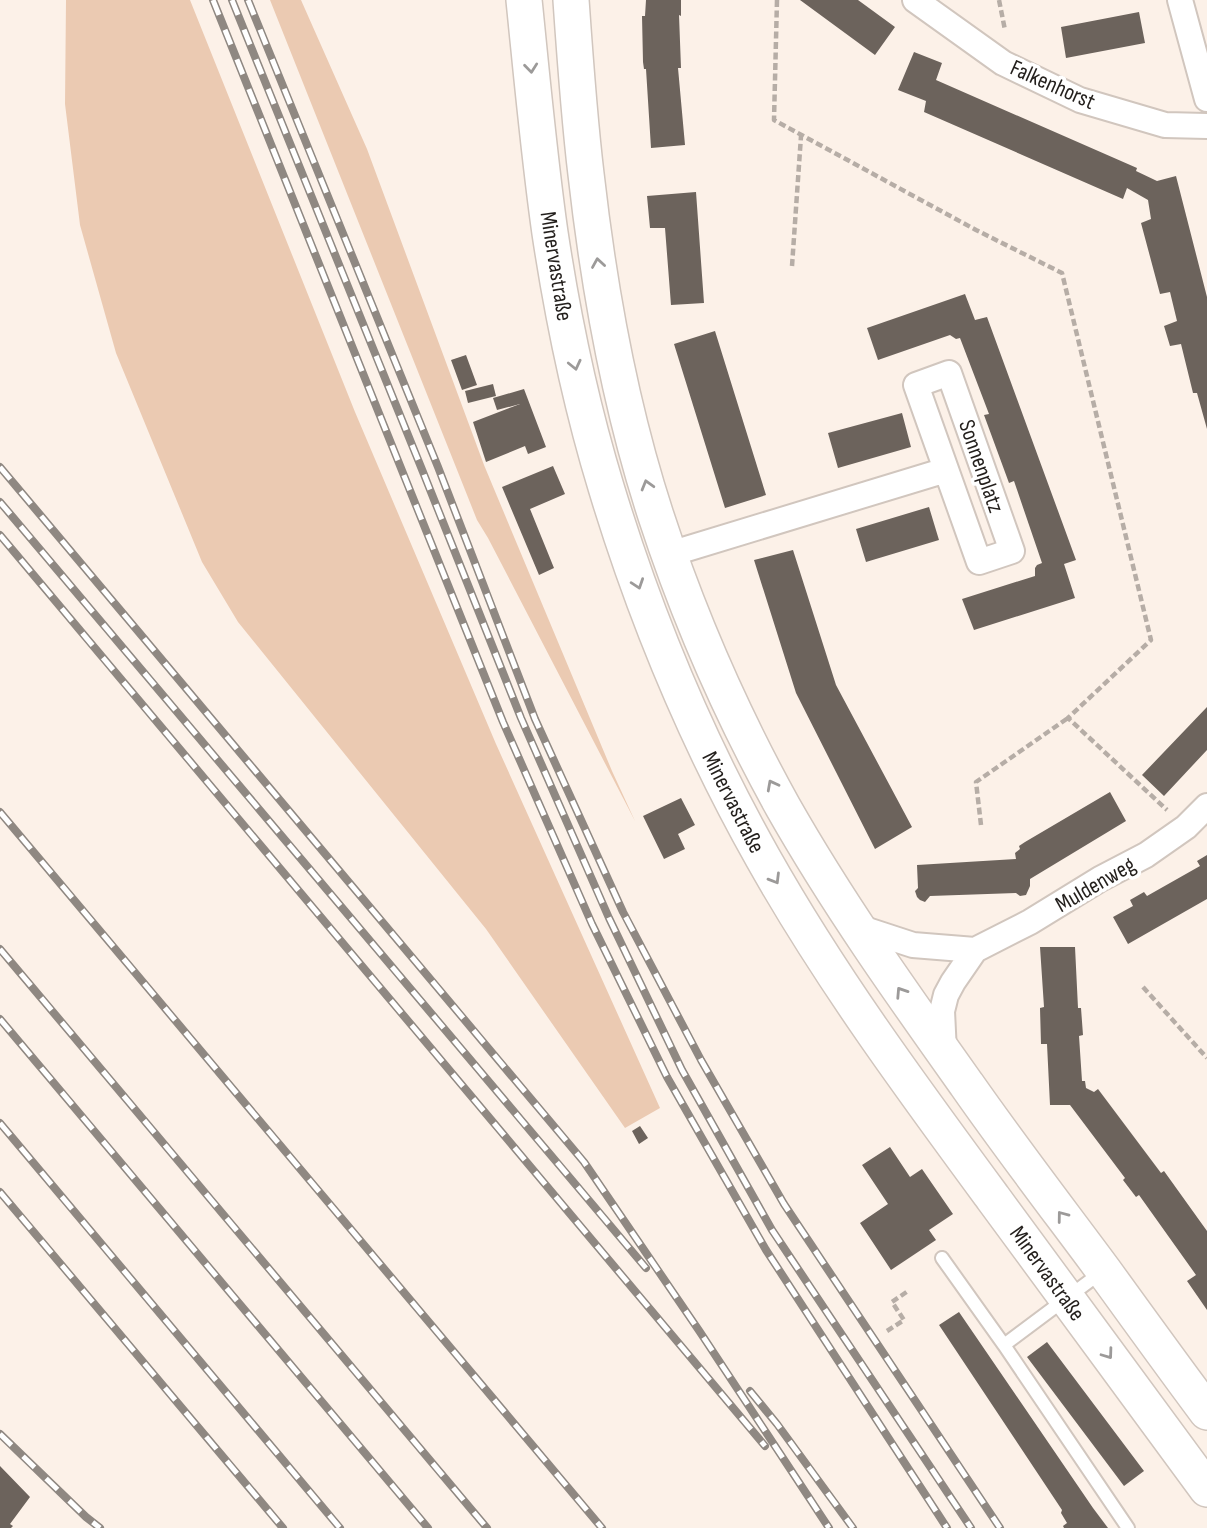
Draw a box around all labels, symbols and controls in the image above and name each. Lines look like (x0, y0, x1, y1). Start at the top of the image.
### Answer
street label: Falkenhorst (1006, 54, 1099, 116)
one-way arrow (524, 62, 539, 74)
street label: Minervastraße (534, 209, 578, 323)
one-way arrow (591, 257, 606, 269)
one-way arrow (567, 359, 581, 371)
street label: Sonnenplatz (952, 416, 1010, 516)
one-way arrow (641, 479, 656, 491)
one-way arrow (630, 577, 644, 589)
street label: Minervastraße (696, 747, 771, 858)
one-way arrow (767, 780, 780, 792)
street label: Muldenweg (1051, 851, 1140, 919)
one-way arrow (767, 871, 780, 884)
one-way arrow (896, 987, 909, 1000)
one-way arrow (1058, 1211, 1071, 1224)
street label: Minervastraße (1003, 1221, 1091, 1327)
one-way arrow (1100, 1346, 1112, 1359)

